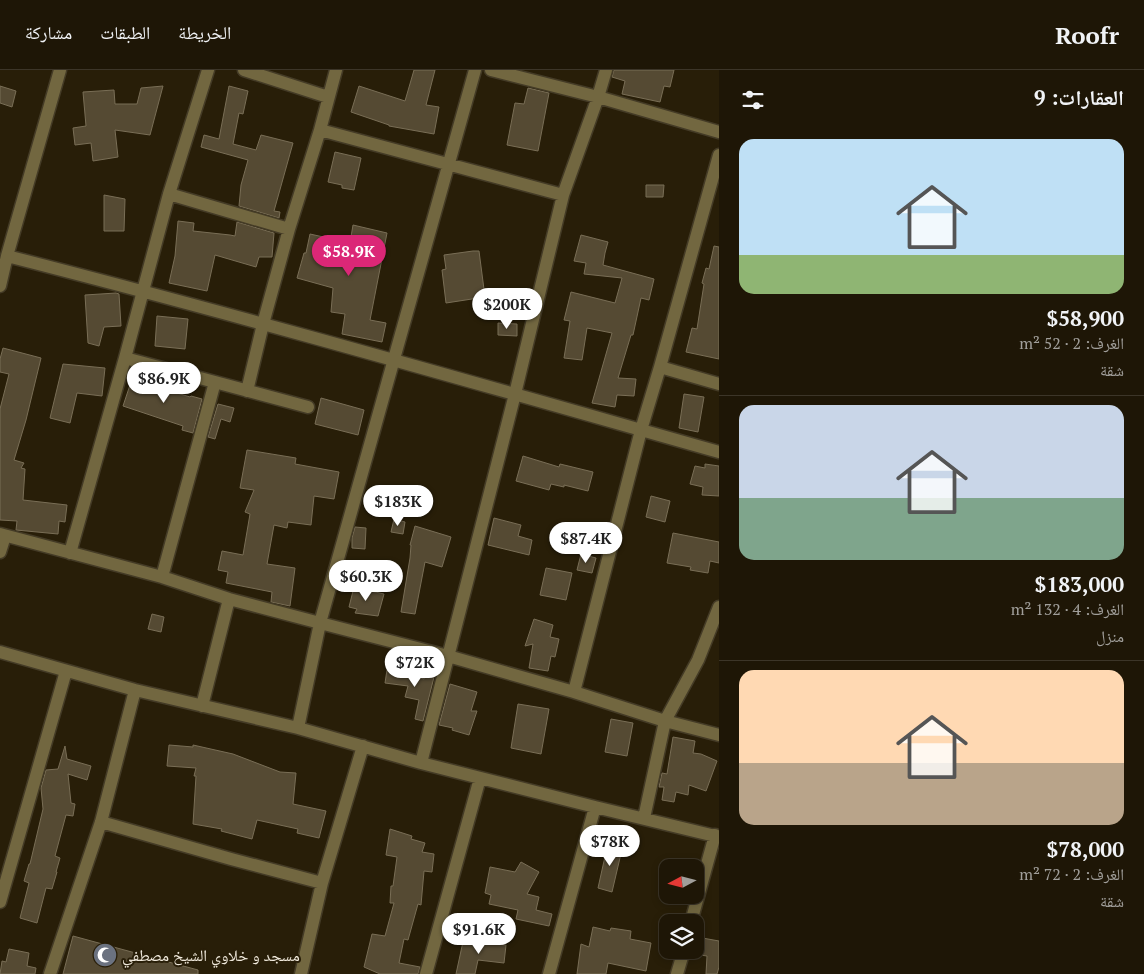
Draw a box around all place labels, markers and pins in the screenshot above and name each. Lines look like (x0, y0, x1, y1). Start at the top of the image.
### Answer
pin: $58.9K (308, 234, 390, 277)
pin: $200K (472, 288, 542, 330)
pin: $86.9K (123, 362, 205, 404)
pin: $183K (363, 484, 433, 527)
pin: $87.4K (545, 522, 627, 564)
pin: $60.3K (325, 560, 407, 602)
pin: $72K (385, 646, 445, 688)
pin: $78K (580, 824, 640, 867)
pin: $91.6K (438, 912, 520, 955)
mosque icon: مسجد و خلاوي الشيخ مصطفي (92, 942, 118, 968)
place label: مسجد و خلاوي الشيخ مصطفي (122, 944, 300, 968)

